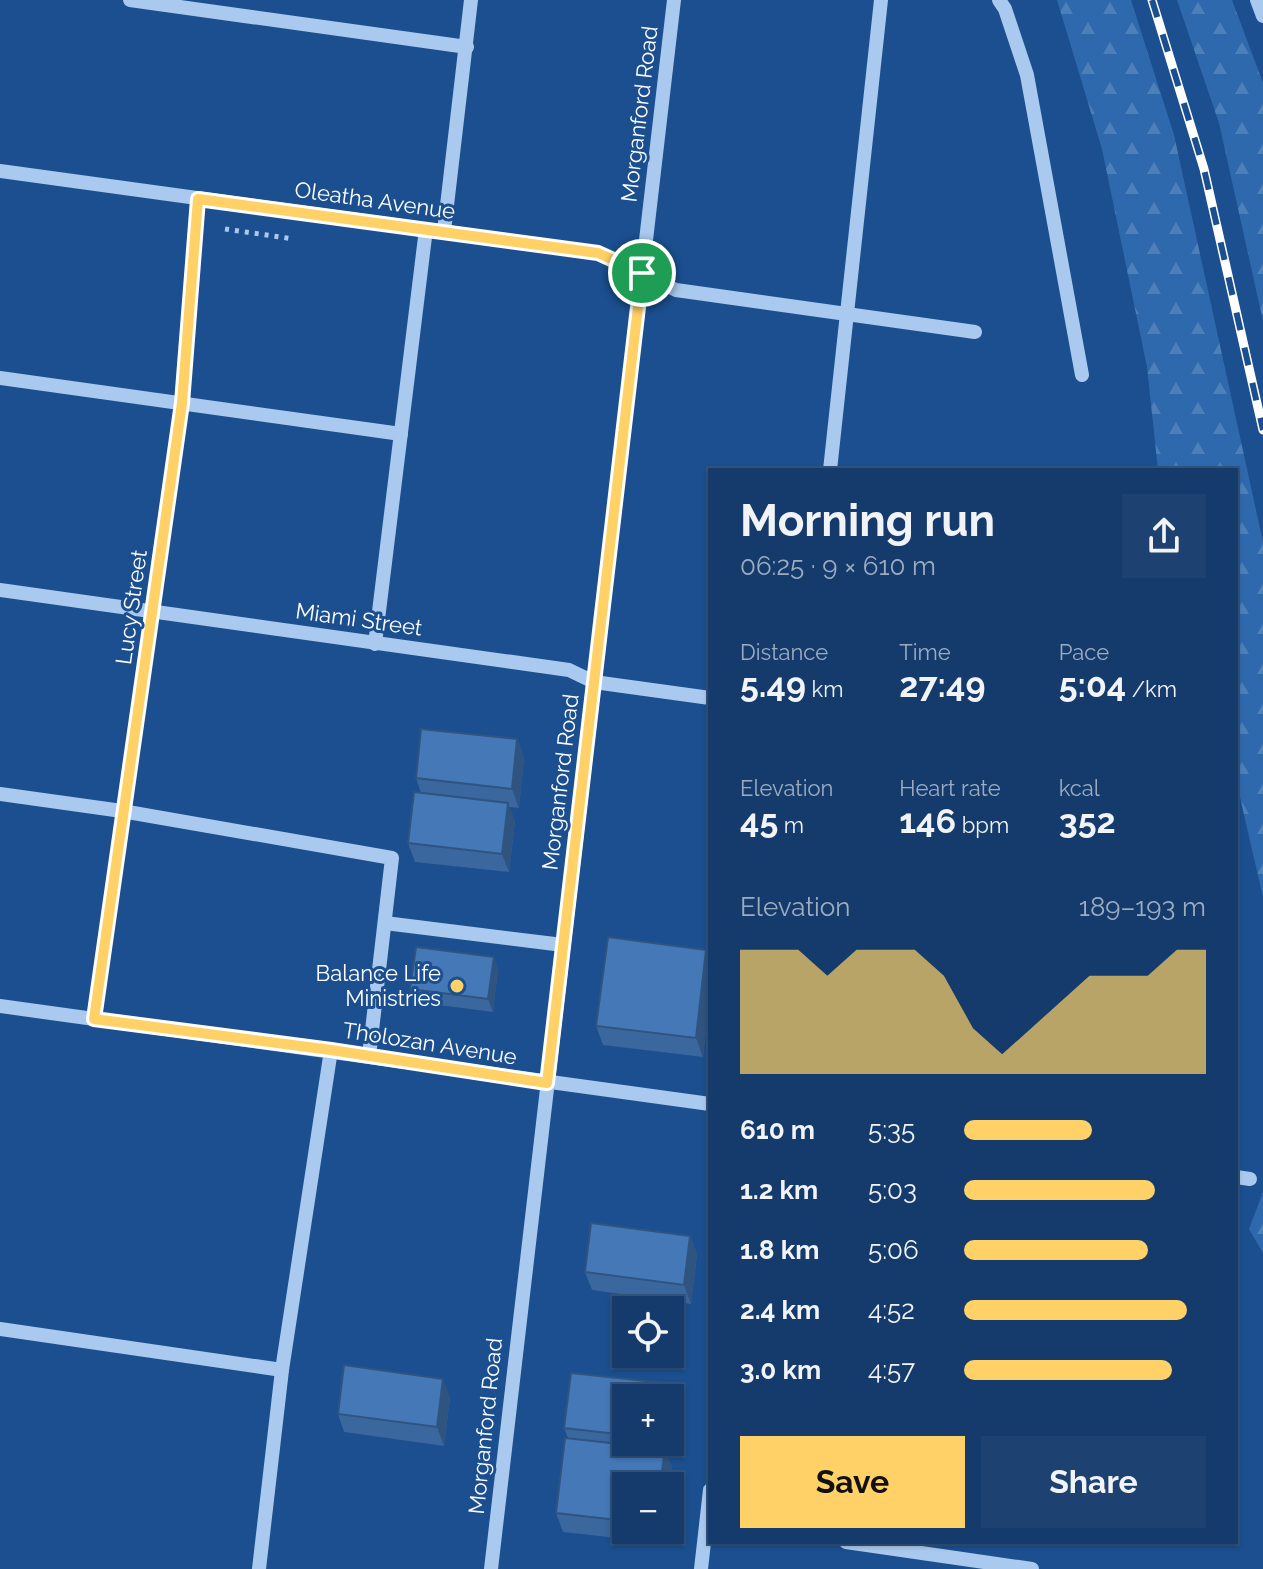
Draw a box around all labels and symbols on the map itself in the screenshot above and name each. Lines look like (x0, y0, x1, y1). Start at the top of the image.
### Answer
street label: Morganford Road (615, 24, 663, 204)
street label: Oleatha Avenue (293, 176, 457, 224)
pin (608, 239, 676, 307)
street label: Lucy Street (110, 547, 152, 666)
street label: Miami Street (294, 597, 425, 641)
street label: Morganford Road (536, 692, 584, 872)
place label: Balance Life Ministries (316, 960, 441, 1011)
marker: Balance Life Ministries (448, 977, 466, 995)
street label: Tholozan Avenue (341, 1016, 519, 1070)
street label: Morganford Road (463, 1336, 507, 1516)

